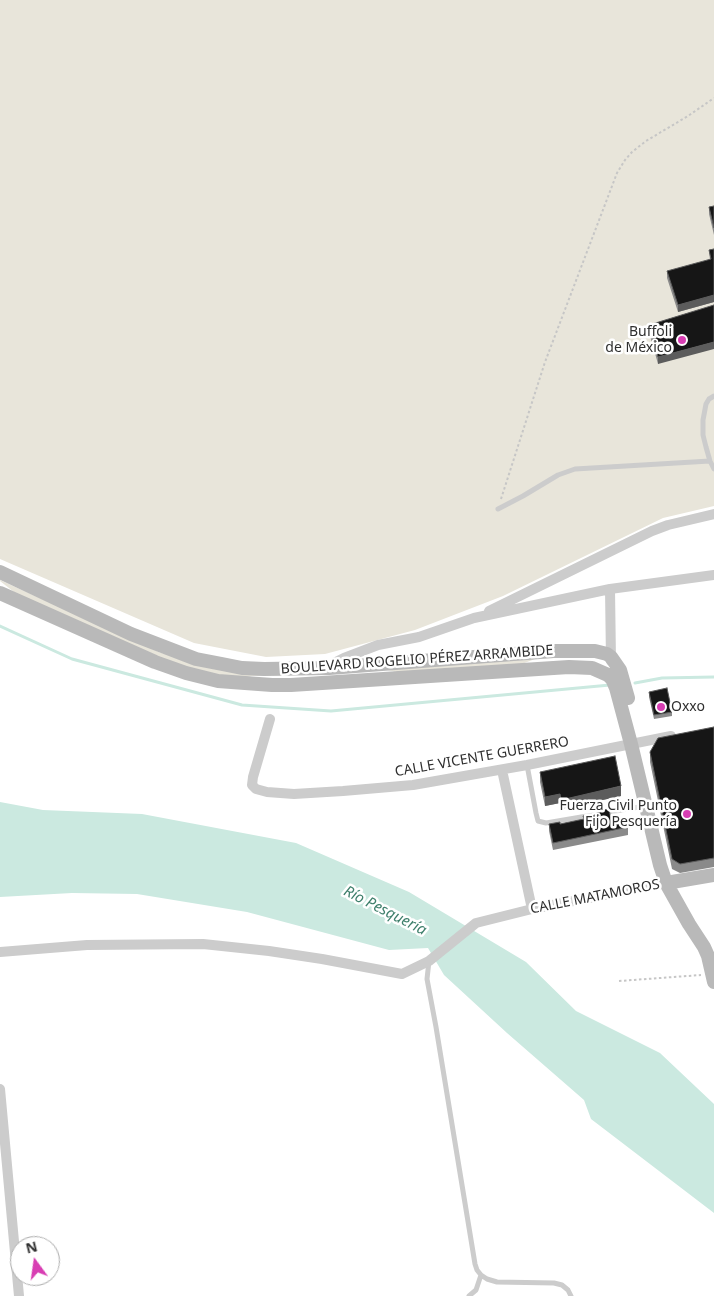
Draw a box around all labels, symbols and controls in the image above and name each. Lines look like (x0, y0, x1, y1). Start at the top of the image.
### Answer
place label: Buffoli de México (605, 324, 672, 357)
marker: Buffoli de México (676, 334, 688, 346)
street label: BOULEVARD ROGELIO PÉREZ ARRAMBIDE (280, 642, 554, 678)
place label: Oxxo (671, 699, 705, 715)
marker: Oxxo (655, 701, 667, 713)
street label: CALLE VICENTE GUERRERO (394, 733, 570, 781)
place label: Fuerza Civil Punto Fijo Pesquería (560, 798, 677, 830)
marker: Fuerza Civil Punto Fijo Pesquería (681, 808, 693, 820)
street label: CALLE MATAMOROS (529, 876, 661, 918)
water label: Río Pesquería (341, 882, 429, 940)
north arrow (10, 1236, 60, 1286)
text: N (24, 1236, 39, 1258)

